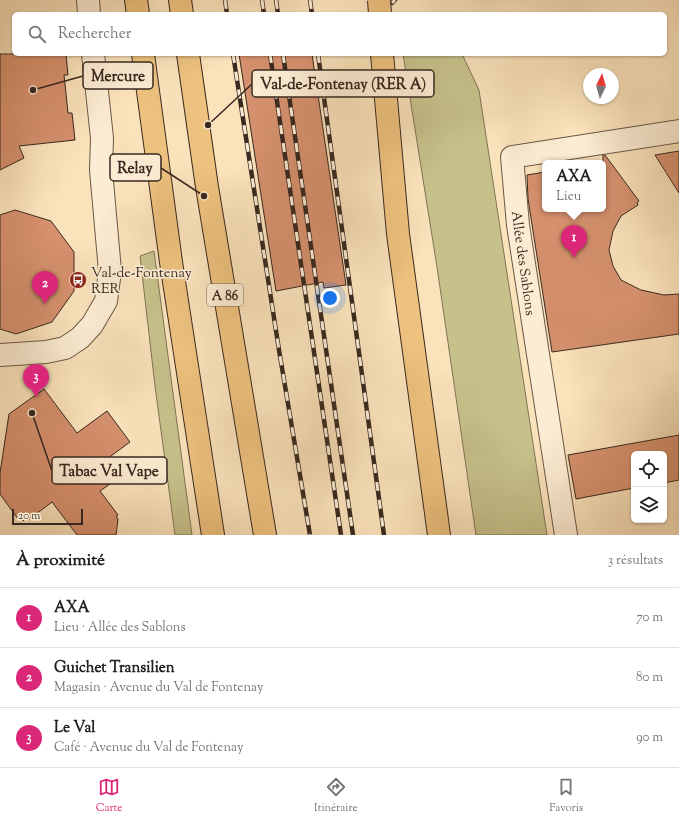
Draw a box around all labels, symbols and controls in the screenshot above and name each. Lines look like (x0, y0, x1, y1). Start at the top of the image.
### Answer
search box (12, 12, 667, 56)
icon: search (26, 23, 48, 45)
text: Rechercher (58, 24, 131, 45)
callout: Mercure (83, 62, 153, 89)
text: Mercure (91, 67, 145, 88)
north arrow (583, 68, 619, 104)
callout: Val-de-Fontenay (RER A) (252, 70, 434, 97)
text: Val-de-Fontenay (RER A) (260, 75, 426, 96)
callout: Relay (110, 154, 161, 181)
text: Relay (117, 159, 153, 180)
popup (542, 160, 606, 212)
text: AXA (556, 167, 592, 188)
text: Lieu (556, 188, 581, 206)
street label: Allée des Sablons (505, 210, 539, 317)
pin: 1 (561, 225, 587, 258)
place label: Val-de-Fontenay RER (91, 264, 192, 300)
bus stop icon: Val-de-Fontenay RER (68, 270, 88, 290)
pin: 2 (32, 271, 58, 304)
road number: A 86 (207, 284, 243, 306)
your location (320, 288, 340, 308)
pin: 3 (23, 364, 49, 397)
map controls (631, 451, 667, 523)
button: locate (631, 451, 667, 487)
callout: Tabac Val Vape (52, 457, 167, 484)
text: Tabac Val Vape (59, 462, 159, 483)
button: layers (631, 487, 667, 523)
scale bar (12, 507, 83, 526)
text: 20 m (18, 508, 40, 524)
text: À proximité (16, 549, 105, 573)
text: 3 résultats (608, 552, 663, 570)
text: AXA (54, 598, 90, 619)
text: 1 (27, 609, 31, 627)
text: 70 m (636, 609, 663, 627)
text: Lieu · Allée des Sablons (54, 619, 186, 637)
text: Guichet Transilien (54, 658, 175, 679)
text: 2 (26, 669, 32, 687)
text: 80 m (636, 669, 663, 687)
text: Magasin · Avenue du Val de Fontenay (54, 679, 263, 697)
text: Le Val (54, 718, 96, 739)
text: 3 (26, 729, 32, 747)
text: 90 m (636, 729, 663, 747)
text: Café · Avenue du Val de Fontenay (54, 739, 243, 757)
tab: Carte (96, 776, 122, 816)
tab: Itinéraire (314, 776, 358, 816)
tab: Favoris (549, 776, 583, 816)

